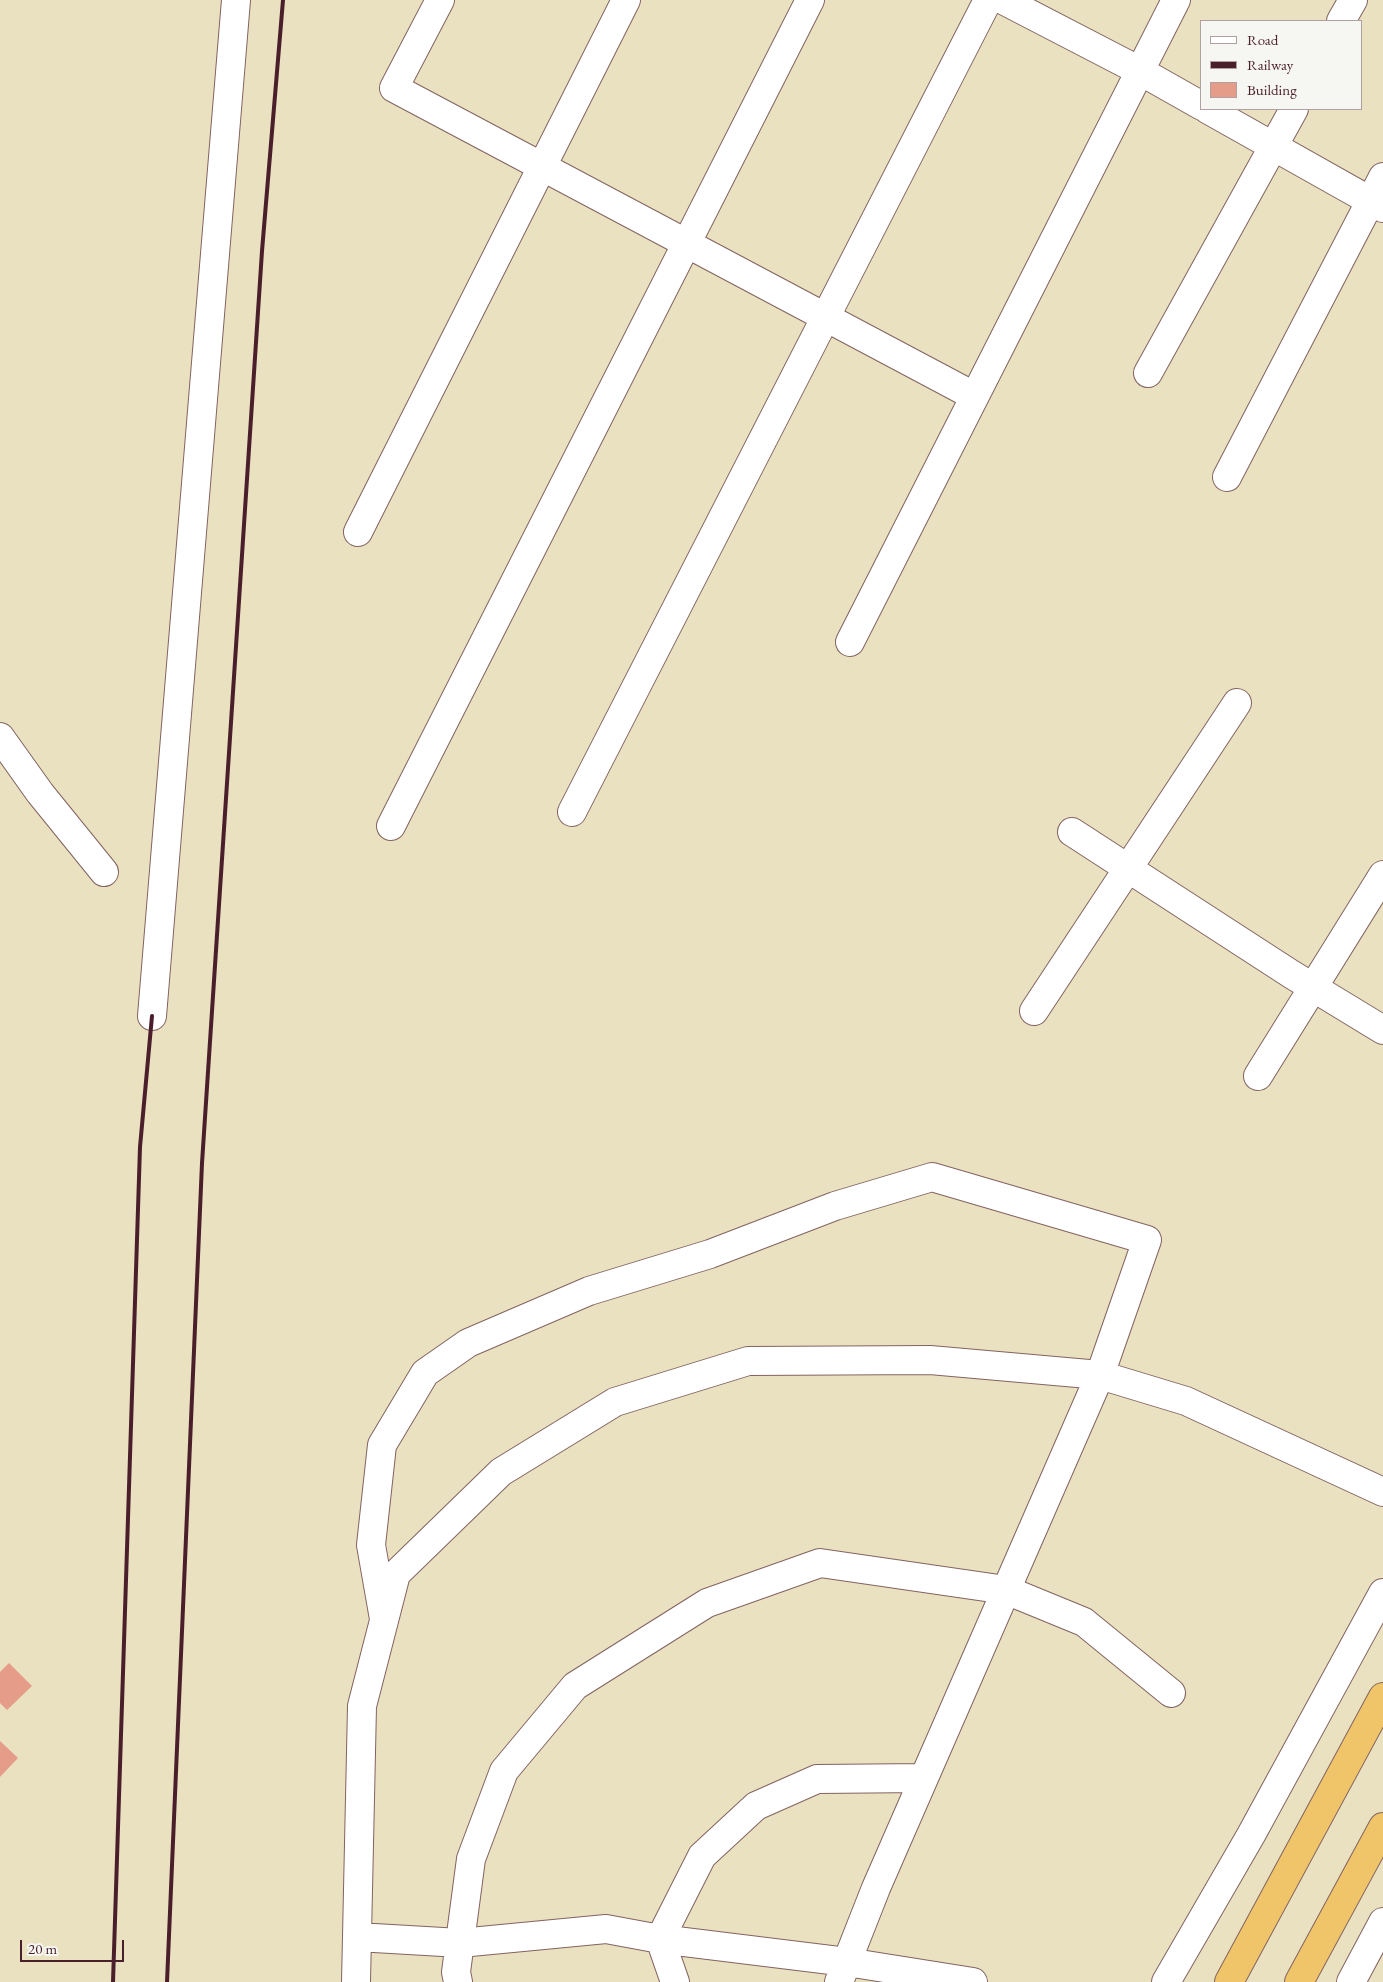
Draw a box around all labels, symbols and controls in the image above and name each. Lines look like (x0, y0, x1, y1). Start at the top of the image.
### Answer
legend (1200, 20, 1363, 110)
text: Road (1247, 30, 1278, 49)
text: Railway (1247, 55, 1293, 74)
text: Building (1247, 80, 1297, 99)
scale bar (22, 1930, 126, 1962)
text: 20 m (28, 1939, 57, 1958)

